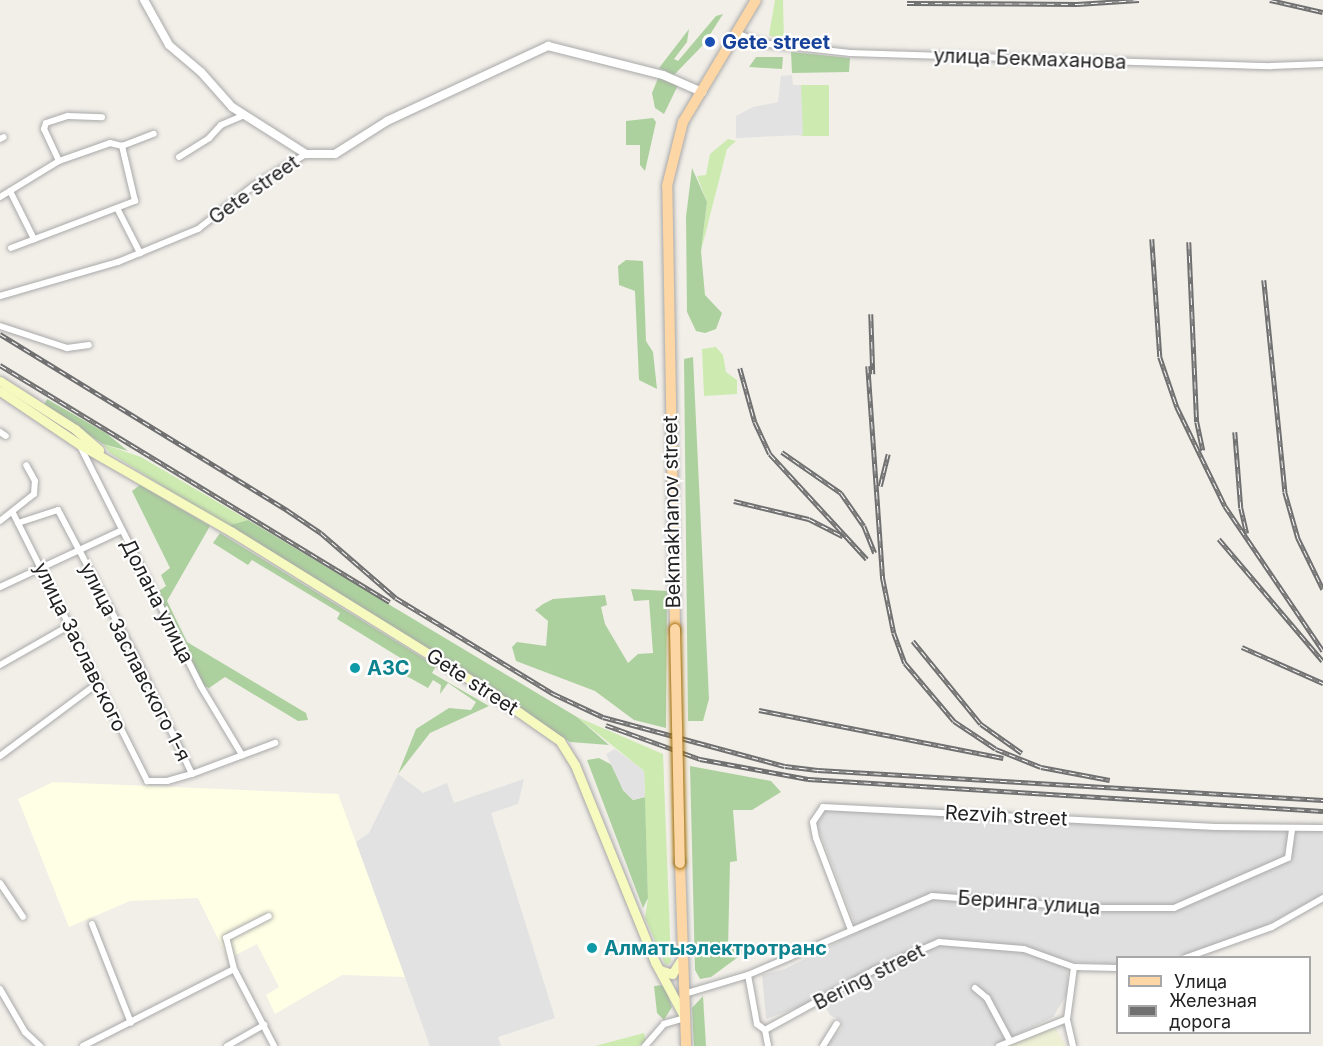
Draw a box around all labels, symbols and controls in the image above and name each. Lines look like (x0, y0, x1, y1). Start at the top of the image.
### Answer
place label: Gete street (722, 30, 830, 54)
marker: Gete street (703, 35, 717, 49)
street label: улица Бекмаханова (933, 44, 1127, 74)
street label: Gete street (204, 150, 304, 230)
street label: Bekmakhanov street (658, 415, 686, 609)
street label: Долана улица (115, 535, 199, 667)
street label: улица Заславского (29, 558, 131, 736)
street label: улица Заславского 1-я (74, 559, 196, 765)
street label: Gete street (422, 644, 522, 720)
place label: АЗС (367, 656, 410, 680)
marker: АЗС (348, 661, 362, 675)
street label: Rezvih street (944, 801, 1068, 831)
street label: Беринга улица (957, 886, 1101, 920)
place label: Алматыэлектротранс (604, 936, 827, 960)
street label: Bering street (810, 939, 928, 1015)
marker: Алматыэлектротранс (585, 941, 599, 955)
legend (1116, 956, 1311, 1034)
text: Улица (1174, 971, 1227, 992)
text: Железная дорога (1169, 990, 1257, 1032)

